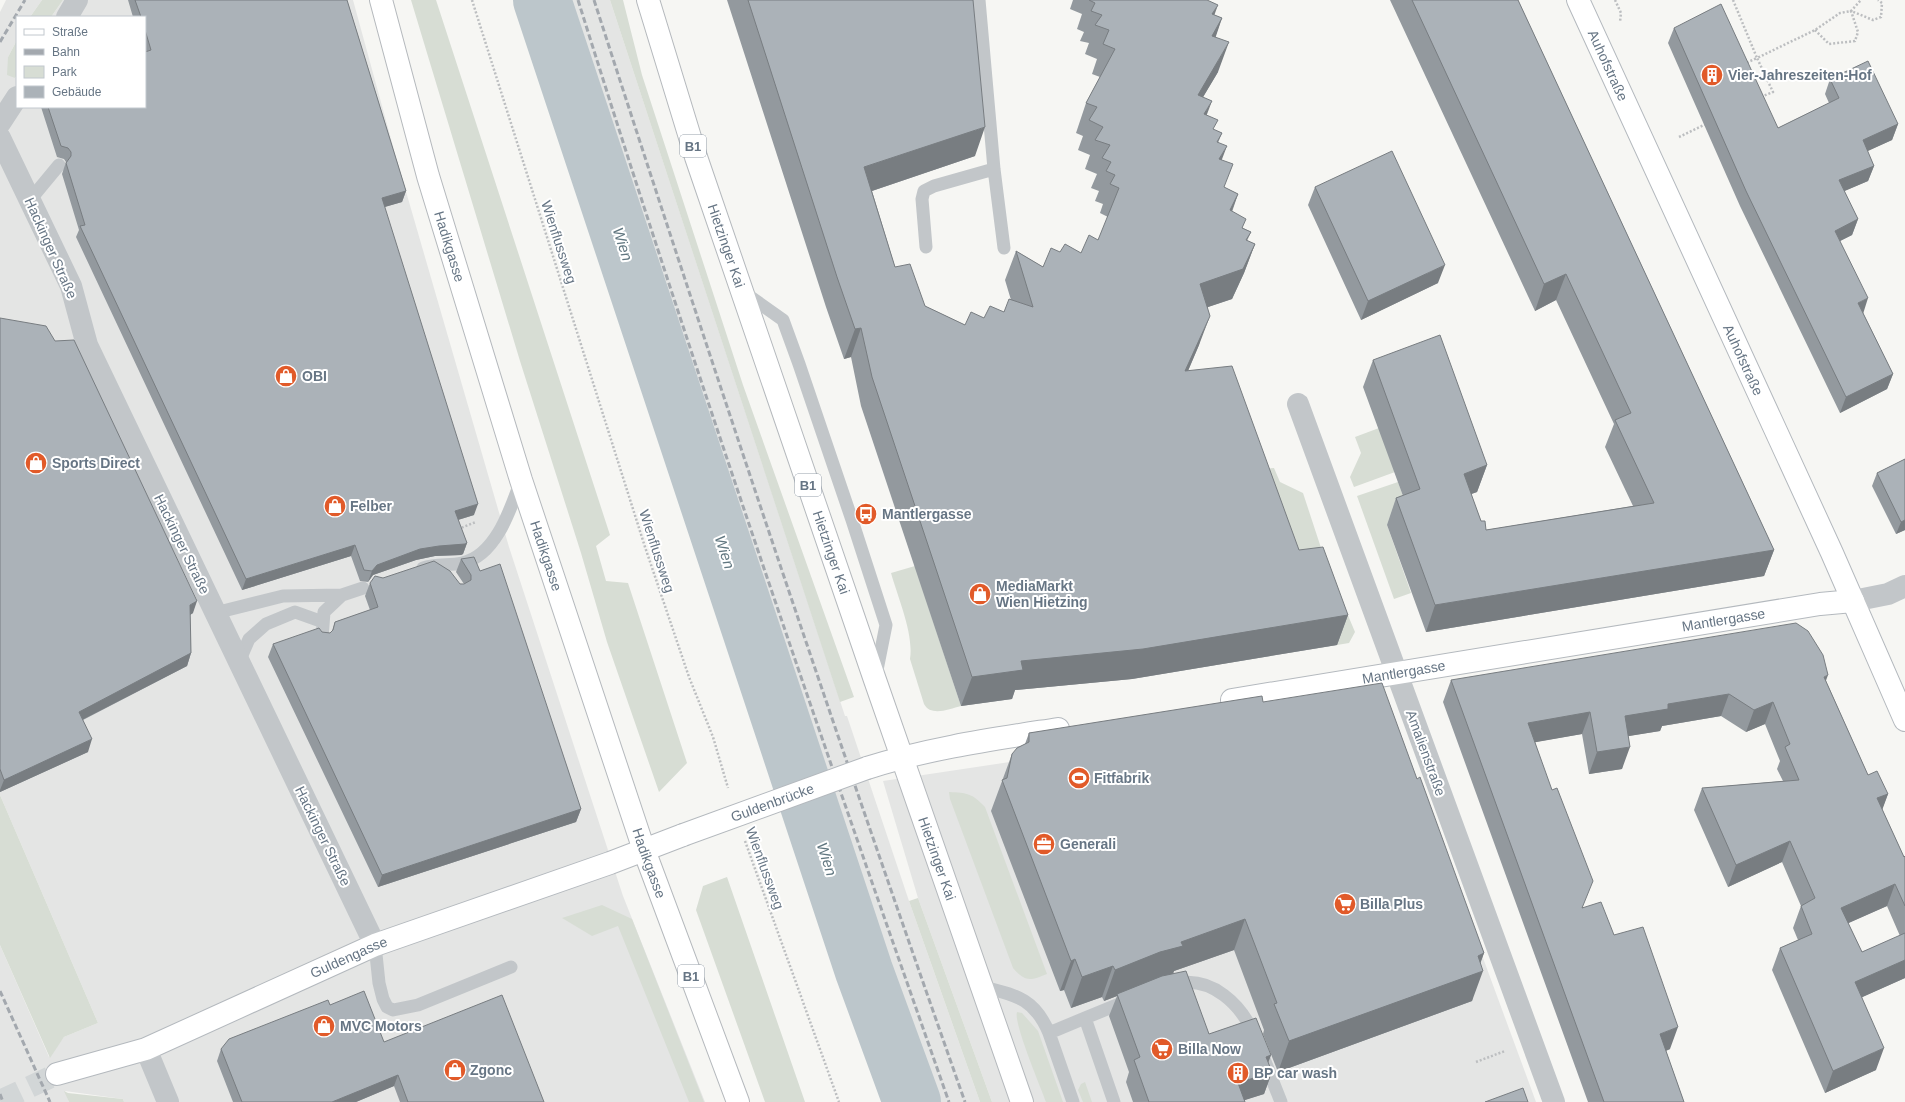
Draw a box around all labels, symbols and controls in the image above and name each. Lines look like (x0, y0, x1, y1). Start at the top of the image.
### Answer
legend (16, 16, 146, 108)
text: Straße (52, 25, 88, 39)
street label: Auhofstraße (1585, 27, 1631, 104)
text: Bahn (52, 45, 80, 59)
building icon: Vier-Jahreszeiten-Hof (1699, 62, 1725, 88)
text: Park (52, 65, 78, 79)
place label: Vier-Jahreszeiten-Hof (1728, 67, 1872, 83)
text: Gebäude (52, 85, 102, 99)
road number: B1 (680, 135, 706, 157)
street label: Hackinger Straße (22, 195, 81, 301)
street label: Wienflussweg (538, 198, 580, 286)
street label: Hietzinger Kai (705, 202, 748, 290)
street label: Hadikgasse (431, 209, 468, 284)
water label: Wien (610, 225, 636, 263)
street label: Auhofstraße (1720, 322, 1767, 398)
shop icon: OBI (273, 363, 299, 389)
place label: OBI (302, 368, 327, 384)
shop icon: Sports Direct (23, 450, 49, 476)
place label: Sports Direct (52, 455, 140, 471)
road number: B1 (795, 474, 821, 496)
street label: Hackinger Straße (151, 492, 213, 597)
shop icon: Felber (322, 493, 348, 519)
place label: Felber (350, 498, 393, 514)
bus stop icon: Mantlergasse (853, 501, 879, 527)
place label: Mantlergasse (882, 506, 972, 522)
street label: Wienflussweg (636, 507, 678, 595)
street label: Hietzinger Kai (810, 508, 853, 596)
street label: Hadikgasse (527, 519, 565, 593)
water label: Wien (712, 533, 738, 571)
place label: MediaMarkt Wien Hietzing (996, 578, 1088, 610)
shop icon: MediaMarkt Wien Hietzing (967, 581, 993, 607)
street label: Mantlergasse (1681, 605, 1767, 634)
street label: Mantlergasse (1361, 657, 1447, 687)
street label: Amalienstraße (1403, 708, 1449, 798)
sports icon: Fitfabrik (1066, 765, 1092, 791)
place label: Fitfabrik (1094, 770, 1149, 786)
street label: Guldenbrücke (729, 780, 816, 825)
street label: Hackinger Straße (292, 784, 354, 889)
street label: Hietzinger Kai (915, 815, 959, 902)
street label: Wienflussweg (743, 825, 787, 911)
street label: Hadikgasse (629, 826, 669, 900)
office icon: Generali (1031, 831, 1057, 857)
place label: Generali (1060, 836, 1116, 852)
water label: Wien (814, 840, 840, 878)
supermarket icon: Billa Plus (1332, 891, 1358, 917)
place label: Billa Plus (1360, 896, 1423, 912)
street label: Guldengasse (308, 933, 389, 981)
road number: B1 (678, 965, 704, 987)
shop icon: MVC Motors (311, 1013, 337, 1039)
place label: MVC Motors (340, 1018, 422, 1034)
supermarket icon: Billa Now (1149, 1036, 1175, 1062)
place label: Billa Now (1178, 1041, 1241, 1057)
shop icon: Zgonc (442, 1057, 468, 1083)
building icon: BP car wash (1225, 1060, 1251, 1086)
place label: Zgonc (470, 1062, 512, 1078)
place label: BP car wash (1254, 1065, 1337, 1081)

